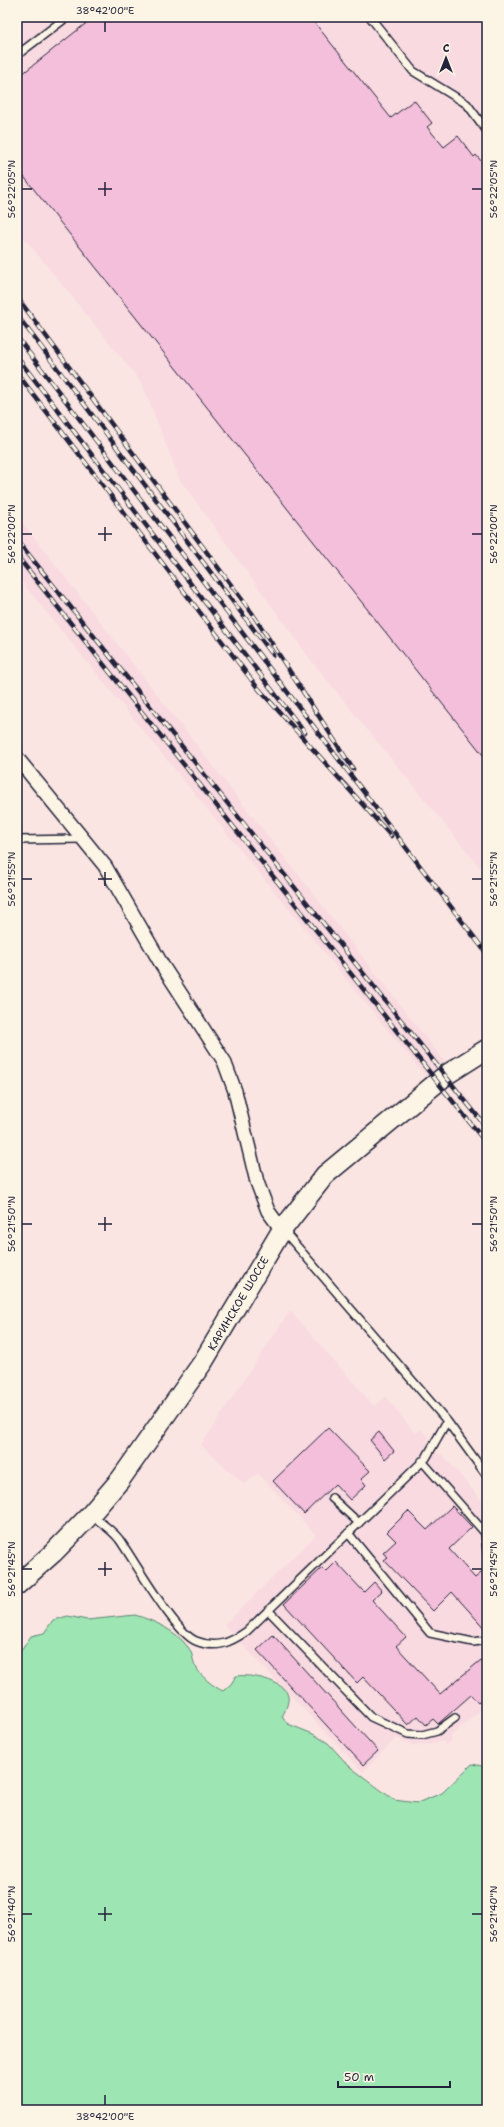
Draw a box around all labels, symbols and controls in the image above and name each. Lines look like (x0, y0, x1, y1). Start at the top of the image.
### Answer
text: 38°42'00"E (76, 4, 134, 17)
north arrow (426, 38, 466, 78)
text: С (443, 41, 450, 56)
text: 56°22'05"N (5, 160, 18, 218)
text: 56°22'05"N (487, 160, 500, 218)
text: 56°22'00"N (5, 504, 18, 564)
text: 56°22'00"N (487, 504, 500, 564)
text: 56°21'55"N (5, 852, 18, 906)
text: 56°21'55"N (487, 852, 500, 906)
text: 56°21'50"N (5, 1196, 18, 1252)
text: 56°21'50"N (487, 1196, 500, 1252)
street label: КАРИНСКОЕ ШОССЕ (205, 1254, 273, 1353)
text: 56°21'45"N (5, 1541, 18, 1597)
text: 56°21'45"N (487, 1541, 500, 1597)
text: 56°21'40"N (5, 1886, 18, 1942)
text: 56°21'40"N (487, 1886, 500, 1942)
scale bar (338, 2063, 450, 2089)
text: 50 m (344, 2069, 374, 2085)
text: 38°42'00"E (76, 2110, 134, 2123)

